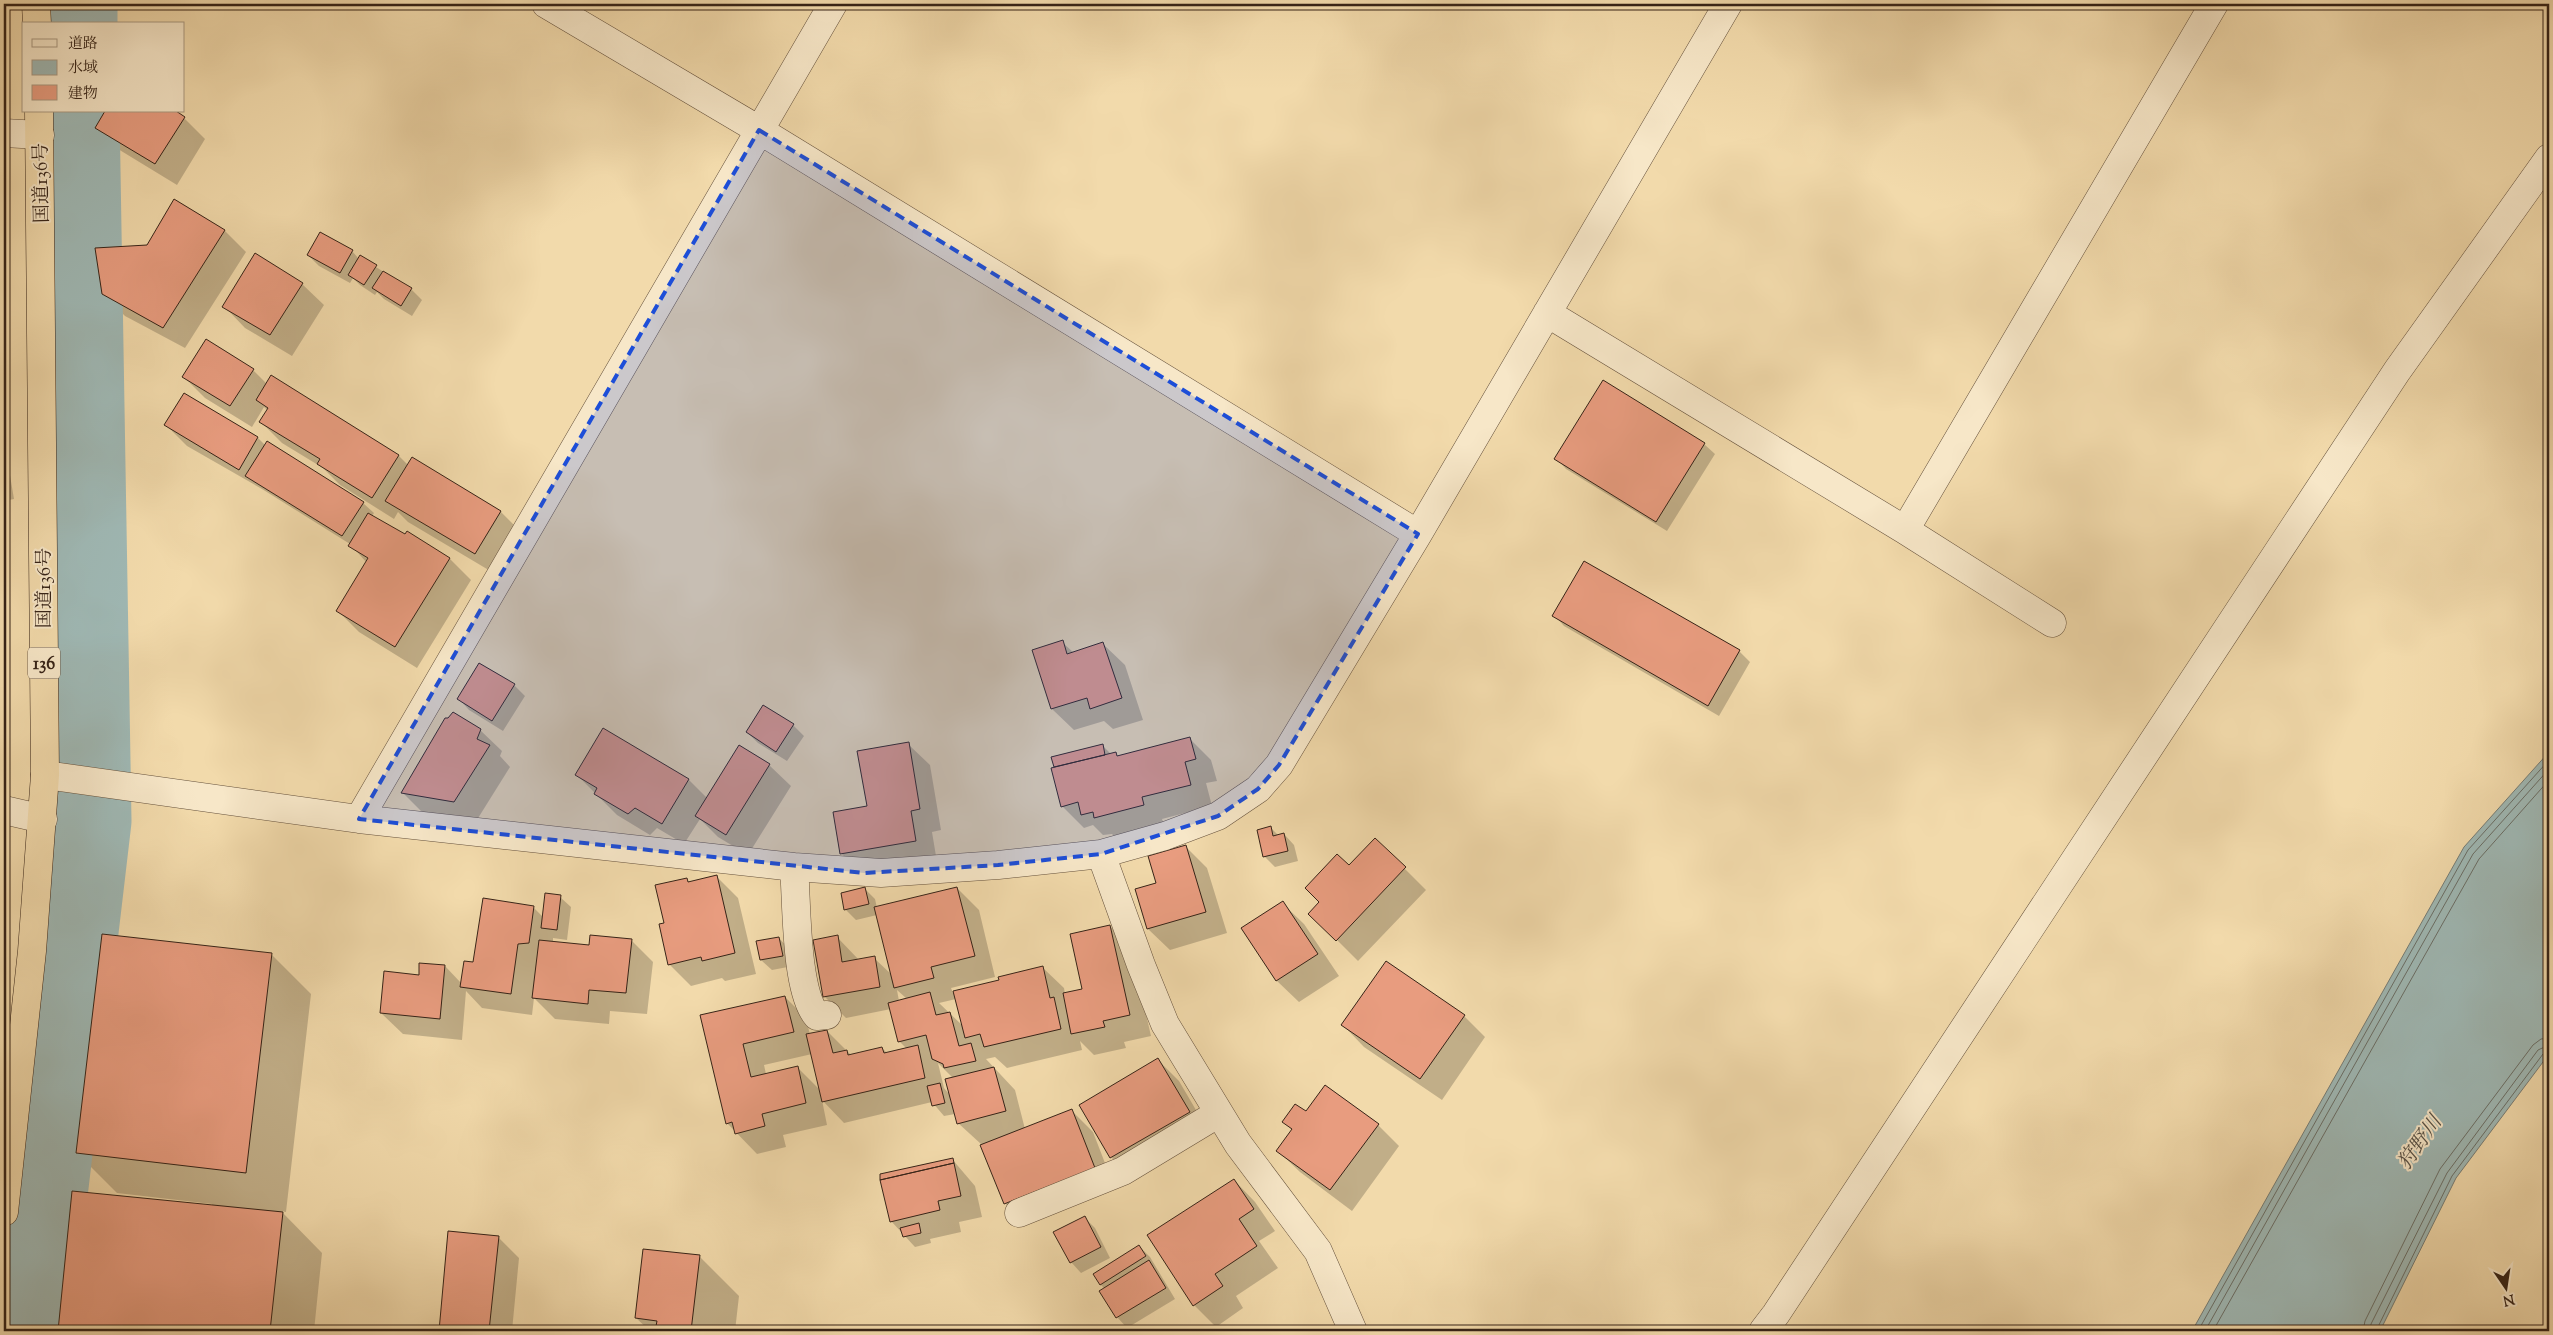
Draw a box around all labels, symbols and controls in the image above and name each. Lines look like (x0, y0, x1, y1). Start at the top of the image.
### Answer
legend (22, 22, 185, 112)
text: 道路 (68, 34, 98, 55)
text: 水域 (68, 58, 98, 79)
text: 建物 (68, 84, 98, 105)
street label: 国道136号 (28, 143, 57, 223)
street label: 国道136号 (32, 548, 59, 628)
road number: 136 (28, 648, 60, 678)
water label: 狩野川 (2392, 1109, 2451, 1176)
north arrow (2480, 1262, 2530, 1312)
text: N (2501, 1288, 2516, 1310)

